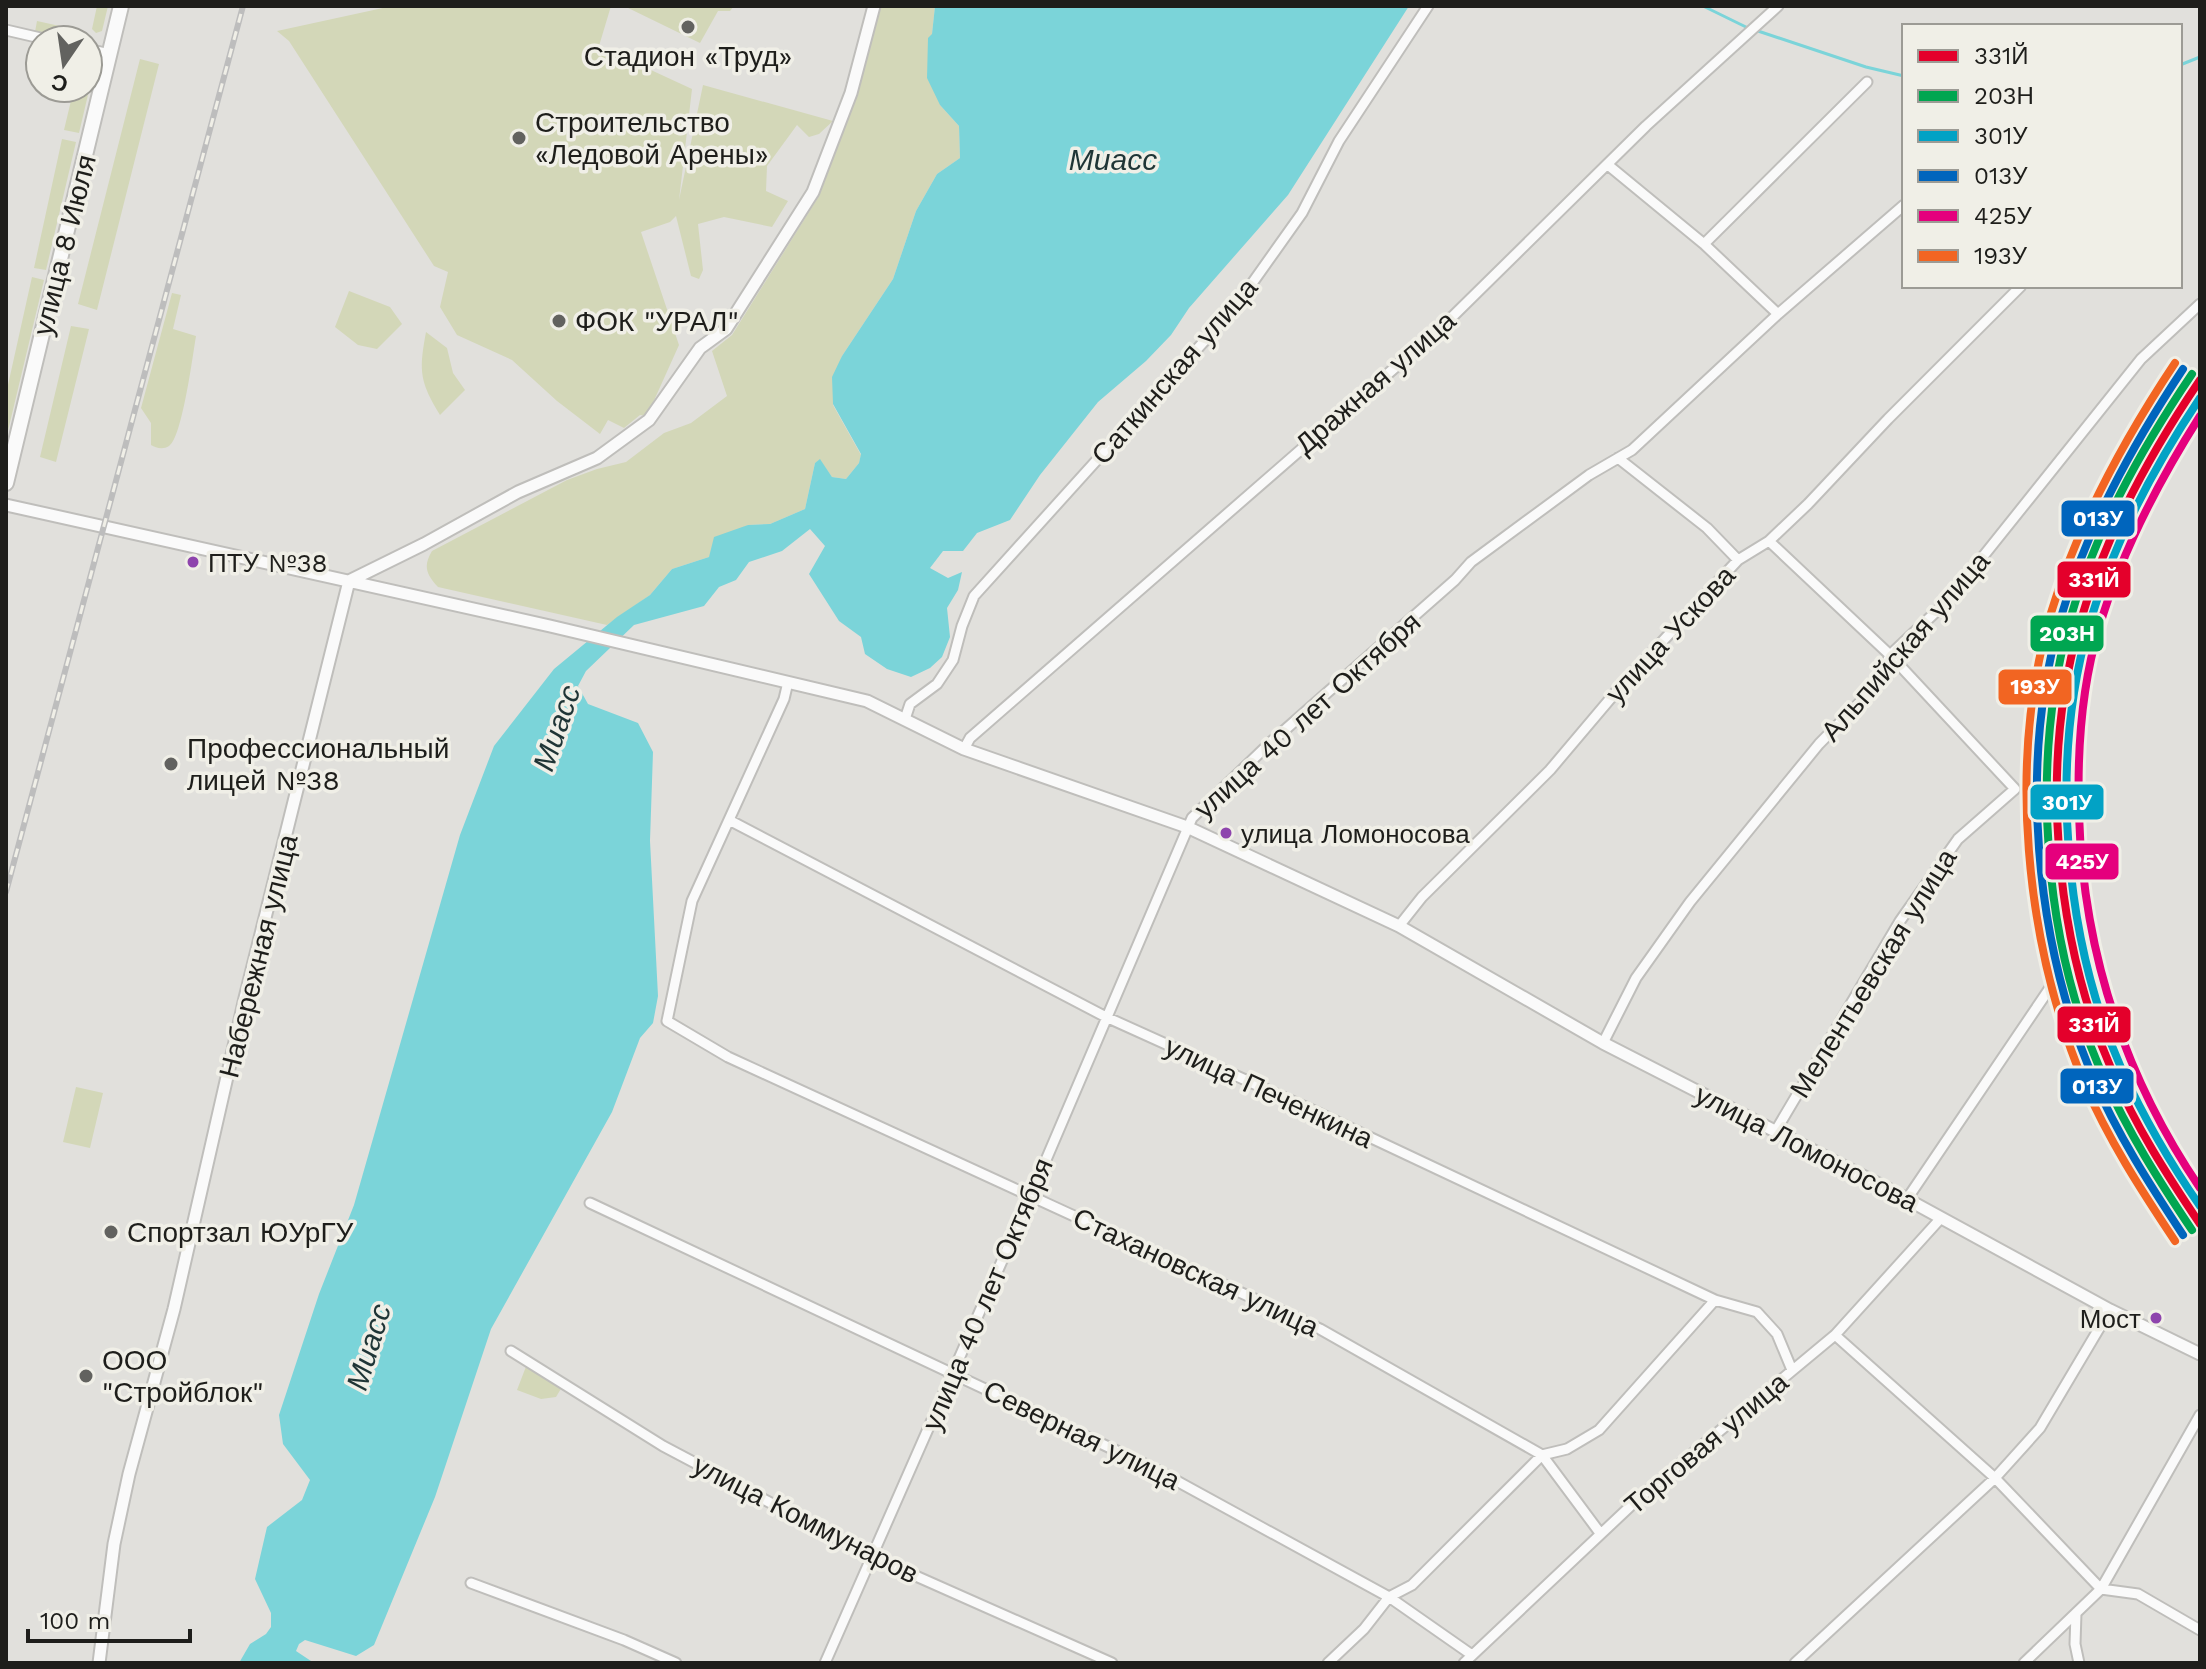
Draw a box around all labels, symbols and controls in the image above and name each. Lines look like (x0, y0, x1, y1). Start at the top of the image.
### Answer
marker: Стадион «Труд» (679, 18, 697, 36)
north arrow (24, 24, 104, 104)
legend (1902, 24, 2182, 288)
place label: Стадион «Труд» (584, 40, 792, 73)
text: 331Й (1974, 42, 2029, 70)
text: С (49, 69, 70, 97)
text: 203Н (1974, 82, 2034, 110)
place label: Строительство «Ледовой Арены» (535, 106, 769, 171)
text: 301У (1974, 122, 2028, 150)
marker: Строительство «Ледовой Арены» (510, 129, 528, 147)
water label: Миасс (1069, 142, 1157, 177)
street label: улица 8 Июля (26, 151, 103, 339)
text: 013У (1974, 162, 2028, 190)
text: 425У (1974, 202, 2033, 230)
text: 193У (1974, 242, 2028, 270)
street label: Саткинская улица (1085, 271, 1264, 471)
street label: Дражная улица (1288, 304, 1463, 461)
place label: ФОК "УРАЛ" (575, 305, 739, 338)
marker: ФОК "УРАЛ" (550, 312, 568, 330)
line badge: 013У (2060, 499, 2136, 538)
text: 013У (2073, 506, 2124, 531)
street label: Альпийская улица (1814, 545, 1997, 748)
place label: ПТУ №38 (208, 548, 328, 578)
marker: ПТУ №38 (185, 554, 201, 570)
street label: улица Ускова (1599, 559, 1742, 709)
line badge: 331Й (2056, 560, 2132, 599)
text: 331Й (2068, 567, 2120, 592)
street label: улица 40 лет Октября (1188, 605, 1427, 826)
line badge: 203Н (2029, 614, 2105, 653)
text: 203Н (2039, 621, 2095, 646)
line badge: 193У (1997, 668, 2073, 706)
text: 193У (2010, 674, 2060, 699)
water label: Миасс (526, 680, 587, 775)
place label: Профессиональный лицей №38 (187, 732, 449, 797)
marker: Профессиональный лицей №38 (162, 755, 180, 773)
line badge: 301У (2029, 783, 2105, 821)
text: 301У (2042, 790, 2093, 815)
place label: улица Ломоносова (1241, 819, 1470, 849)
marker: улица Ломоносова (1218, 825, 1234, 841)
street label: Набережная улица (212, 831, 305, 1081)
street label: Мелентьевская улица (1783, 842, 1964, 1104)
line badge: 425У (2044, 842, 2120, 881)
text: 425У (2055, 849, 2109, 874)
line badge: 331Й (2056, 1005, 2132, 1044)
text: 331Й (2068, 1012, 2120, 1037)
street label: улица Печенкина (1159, 1030, 1378, 1155)
line badge: 013У (2059, 1067, 2135, 1105)
text: 013У (2072, 1074, 2123, 1099)
street label: улица Ломоносова (1690, 1078, 1924, 1219)
street label: улица 40 лет Октября (915, 1153, 1060, 1435)
street label: Стахановская улица (1068, 1201, 1324, 1344)
place label: Спортзал ЮУрГУ (127, 1216, 354, 1249)
marker: Спортзал ЮУрГУ (102, 1223, 120, 1241)
water label: Миасс (339, 1299, 398, 1394)
place label: Мост (2080, 1304, 2141, 1334)
marker: Мост (2148, 1310, 2164, 1326)
place label: ООО "Стройблок" (102, 1344, 264, 1409)
street label: Торговая улица (1618, 1365, 1795, 1521)
marker: ООО "Стройблок" (77, 1367, 95, 1385)
street label: Северная улица (978, 1374, 1186, 1497)
street label: улица Коммунаров (688, 1448, 924, 1591)
scale bar (28, 1593, 190, 1643)
text: 100 m (40, 1607, 110, 1635)

